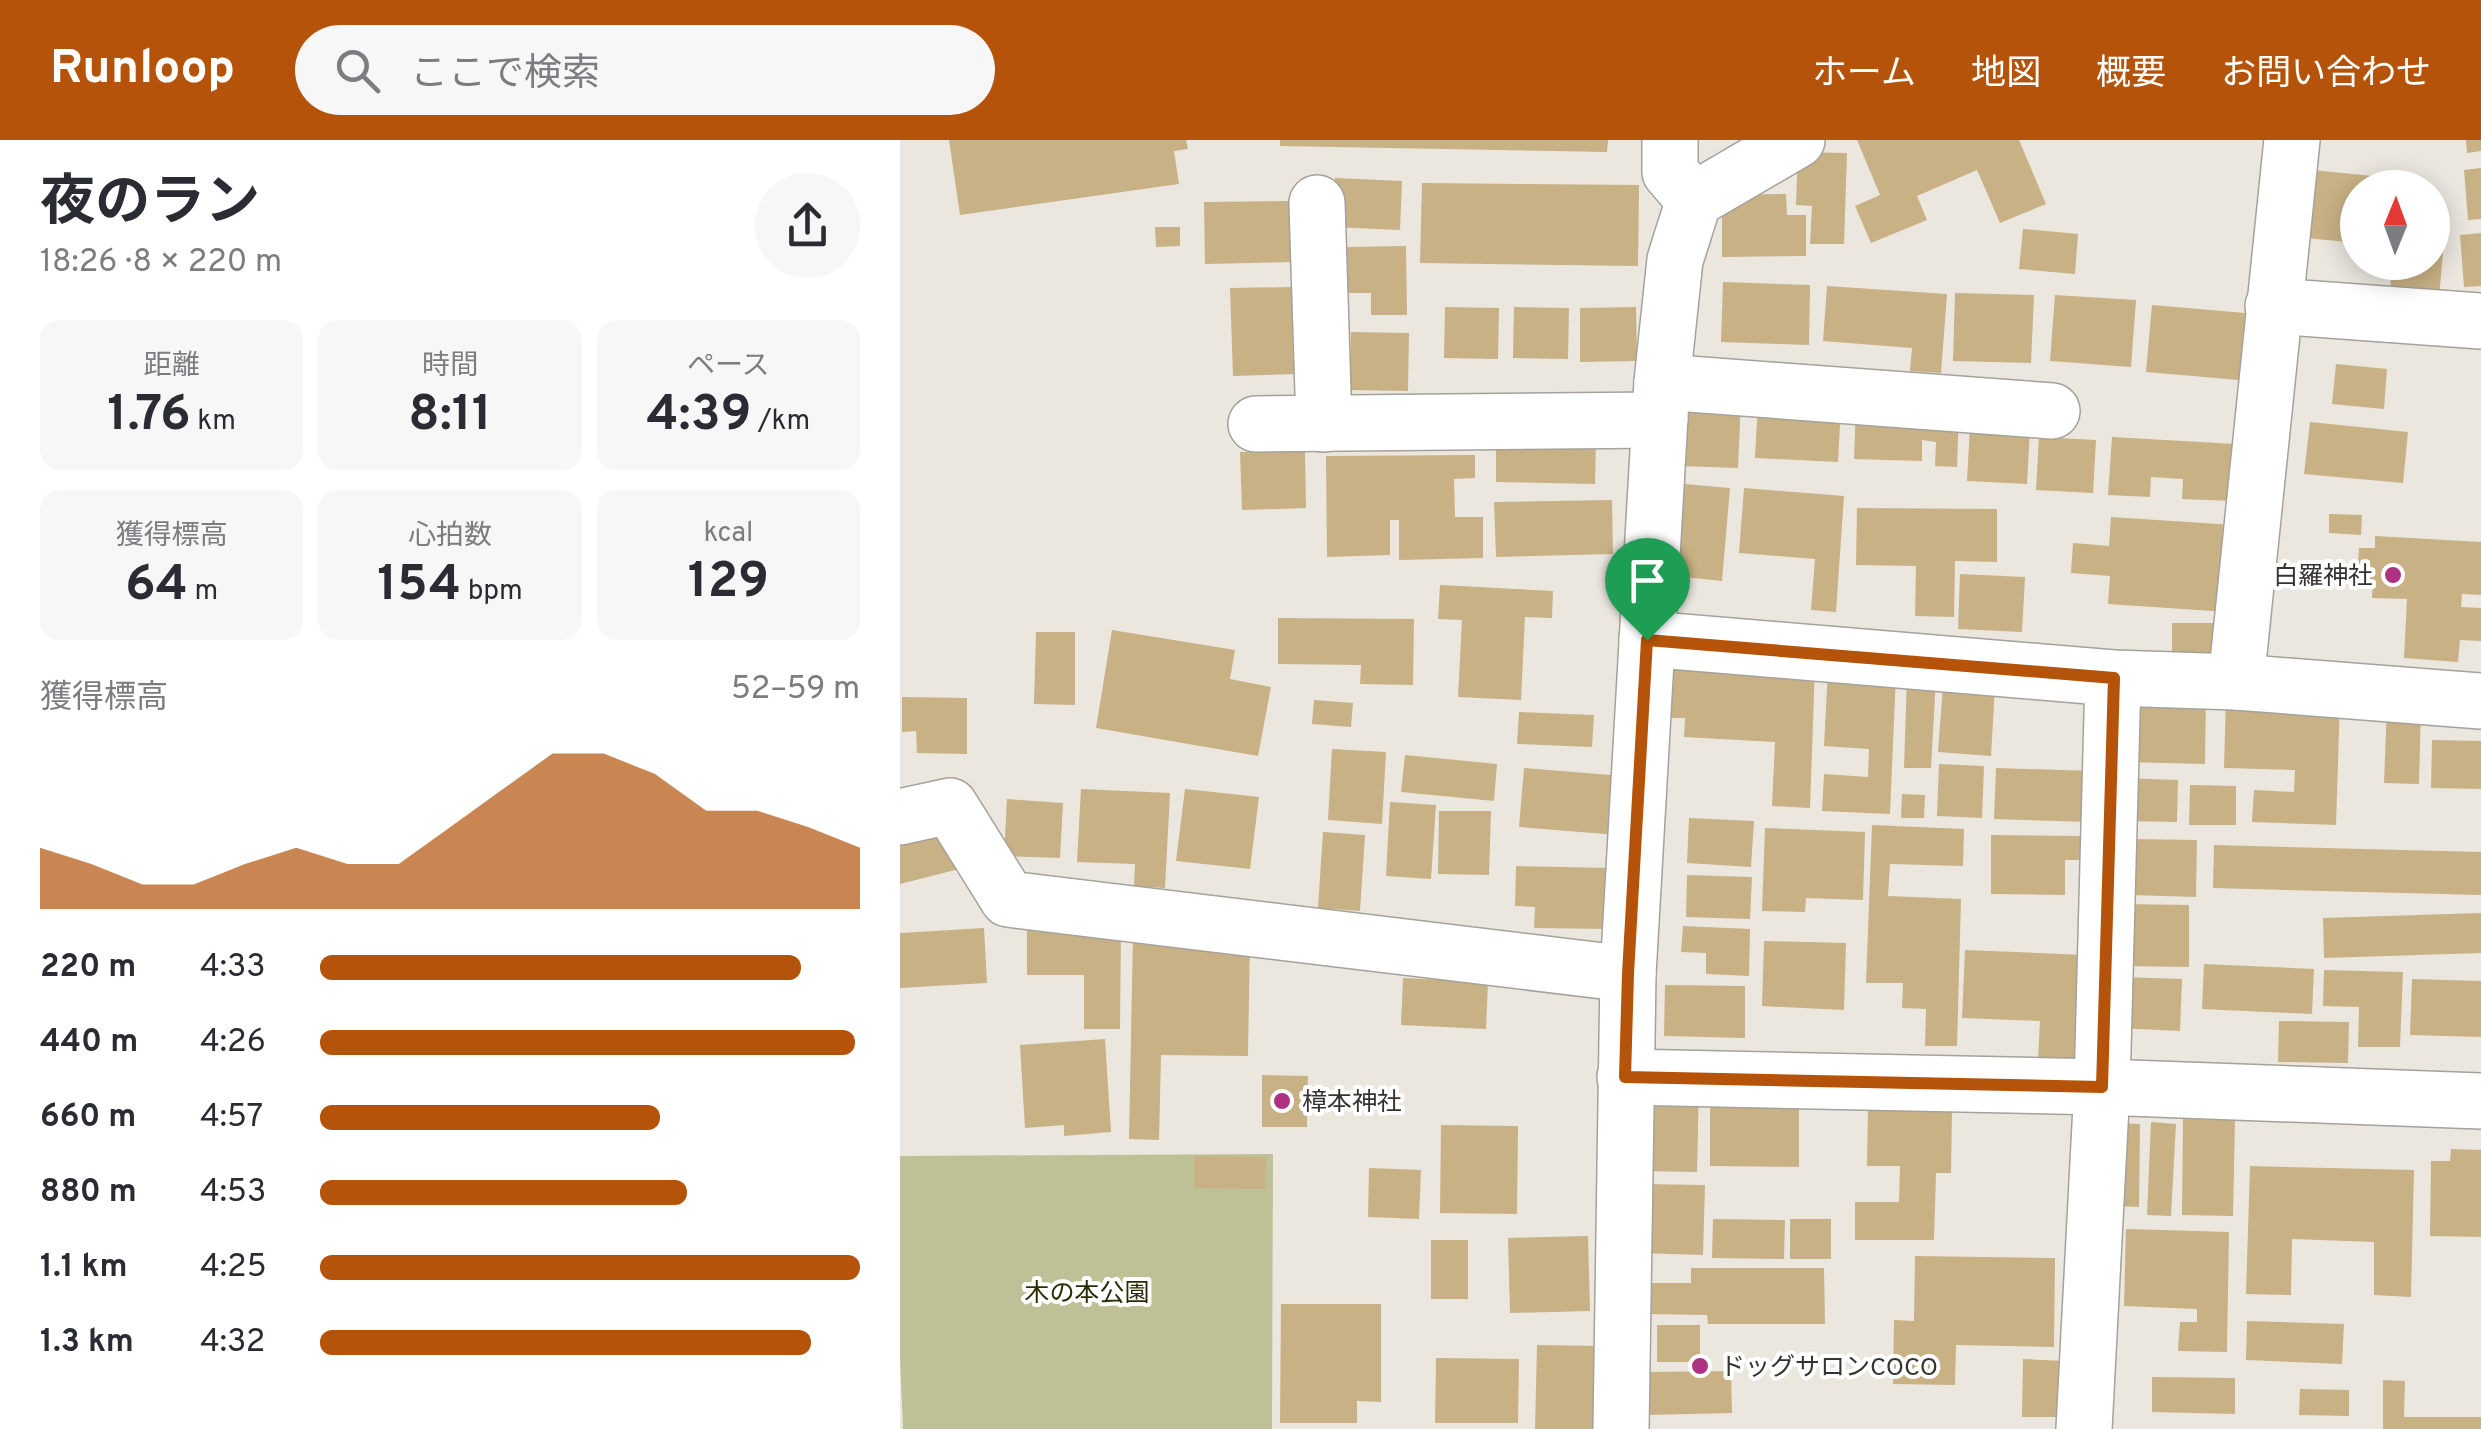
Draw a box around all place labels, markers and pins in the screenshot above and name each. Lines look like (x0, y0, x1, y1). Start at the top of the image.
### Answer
pin (1605, 538, 1690, 641)
place label: 白羅神社 (2273, 562, 2373, 594)
marker: 白羅神社 (2382, 564, 2404, 586)
place label: 樟本神社 (1302, 1088, 1402, 1120)
marker: 樟本神社 (1271, 1090, 1293, 1112)
place label: ドッグサロンCOCO (1720, 1353, 1938, 1385)
marker: ドッグサロンCOCO (1689, 1355, 1711, 1377)

